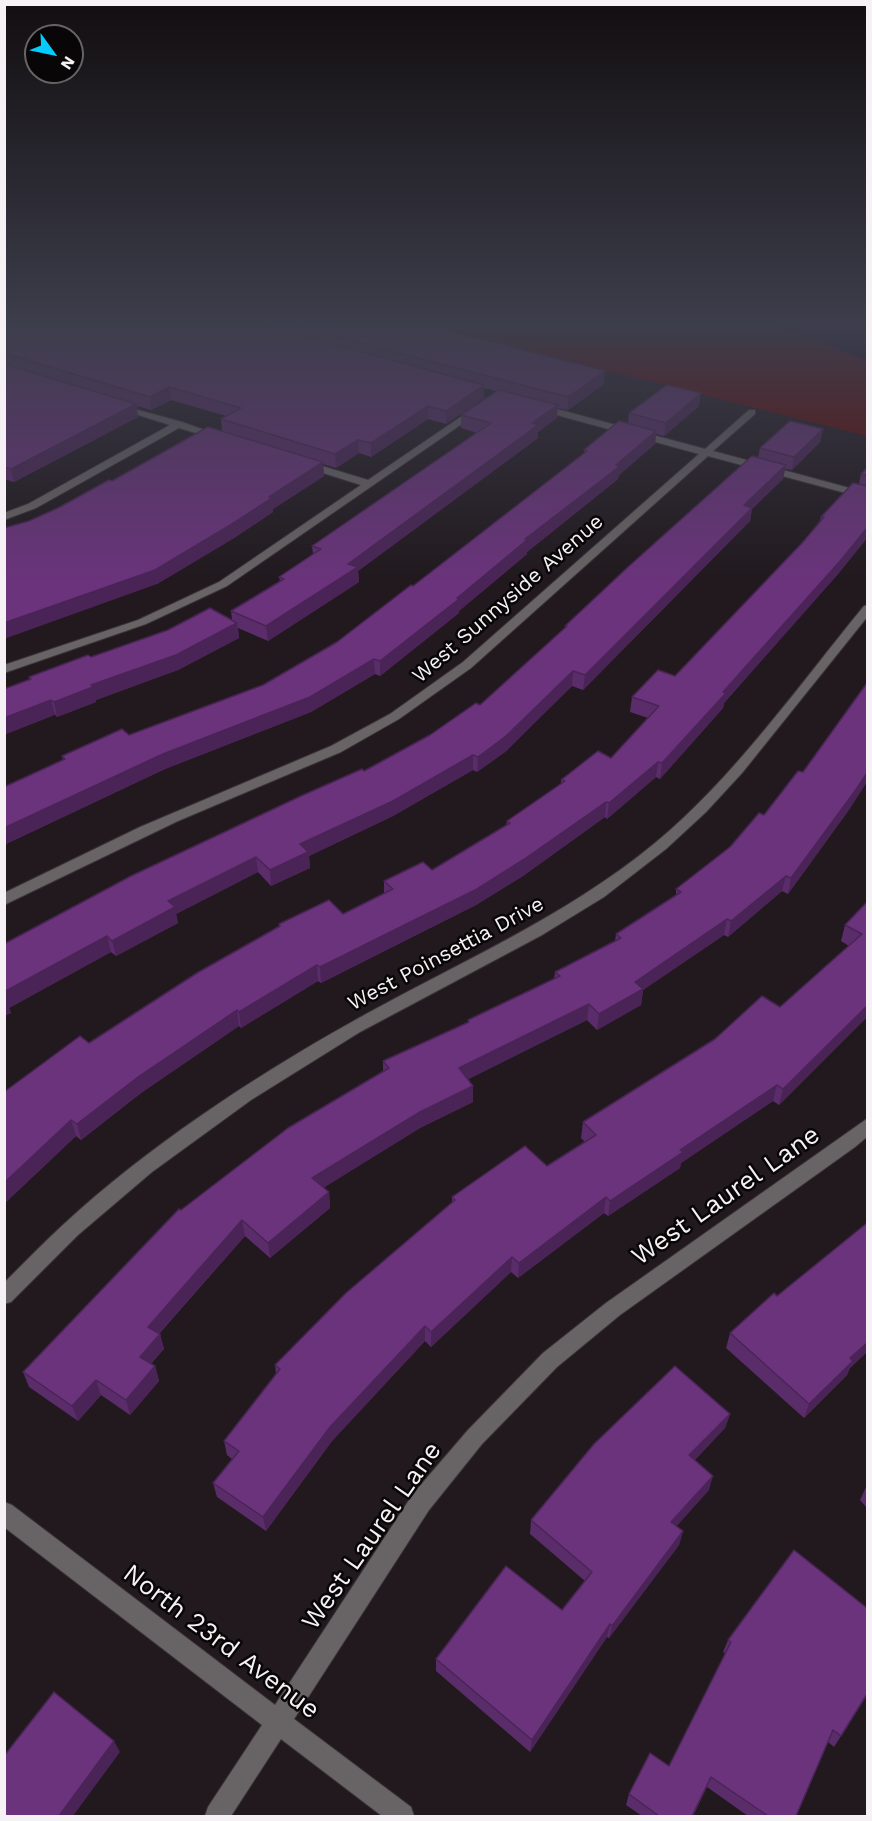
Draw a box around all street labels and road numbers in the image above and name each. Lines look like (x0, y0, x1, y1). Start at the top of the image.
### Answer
street label: West Sunnyside Avenue (407, 509, 609, 689)
street label: West Poinsettia Drive (344, 892, 548, 1016)
street label: West Laurel Lane (626, 1119, 826, 1273)
street label: West Laurel Lane (295, 1436, 449, 1636)
street label: North 23rd Avenue (117, 1558, 325, 1726)

